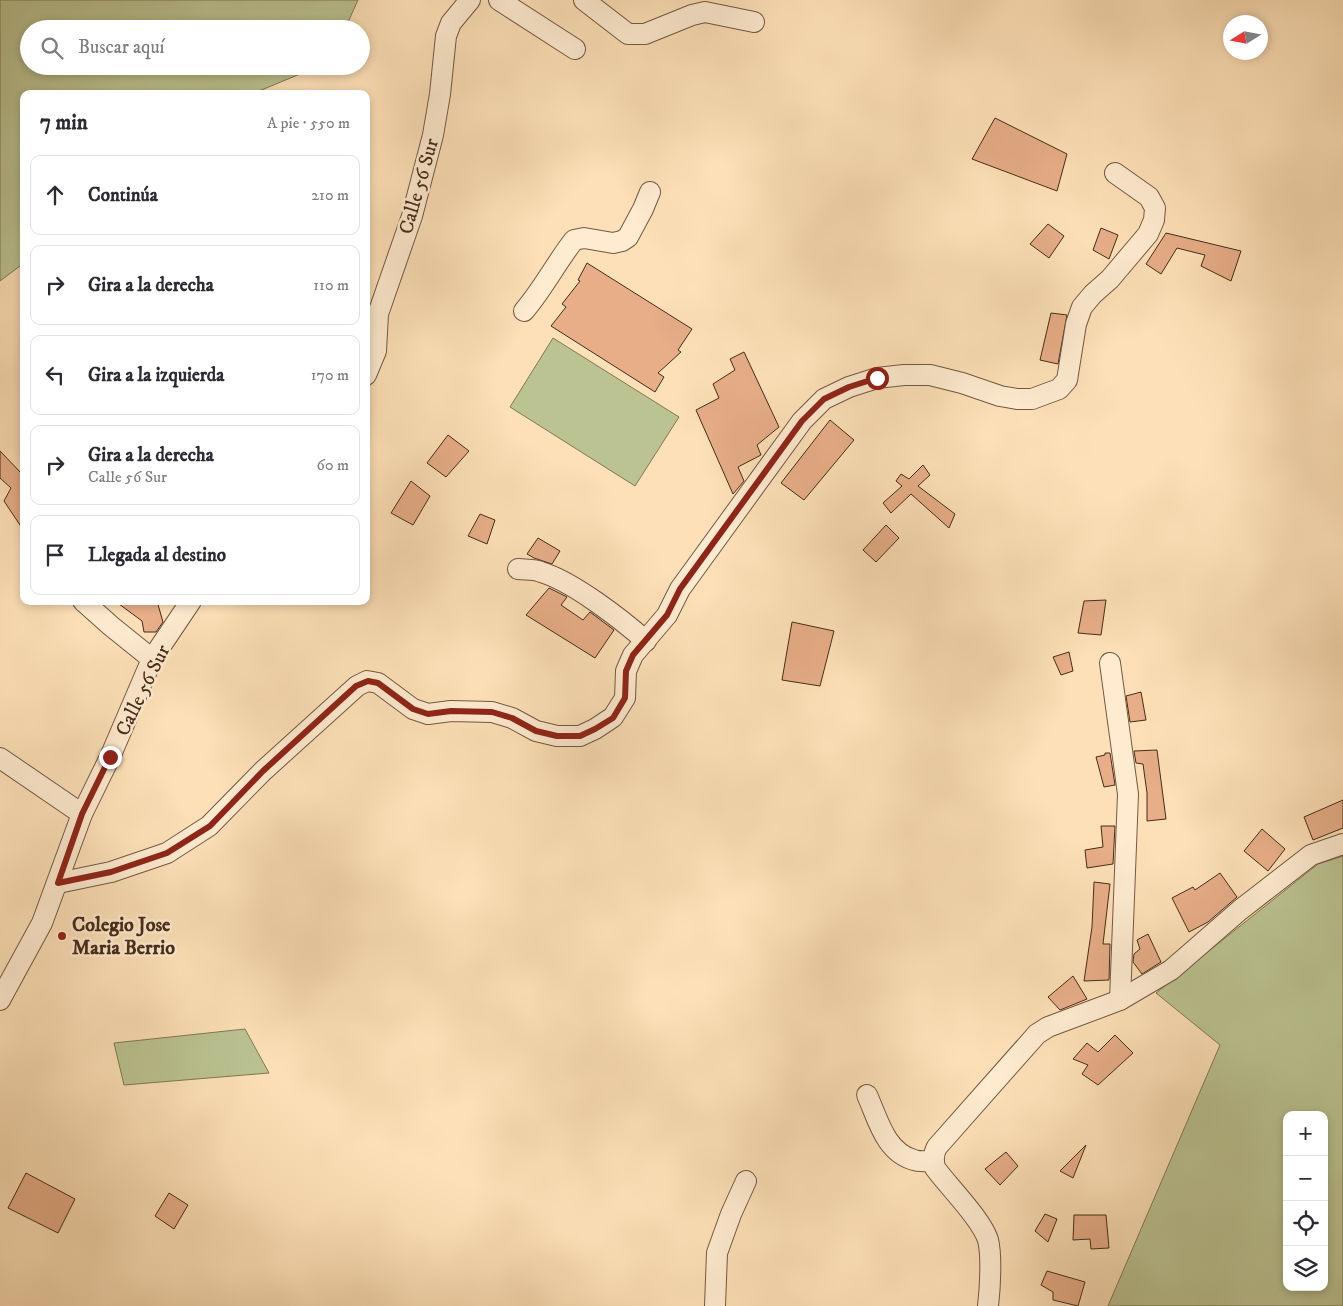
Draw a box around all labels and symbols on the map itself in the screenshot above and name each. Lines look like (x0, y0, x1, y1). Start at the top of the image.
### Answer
north arrow (1223, 15, 1268, 60)
street label: Calle 56 Sur (394, 135, 445, 237)
route start (866, 367, 889, 390)
street label: Calle 56 Sur (111, 640, 176, 740)
route end (99, 746, 122, 769)
place label: Colegio Jose Maria Berrio (72, 913, 175, 961)
marker: Colegio Jose Maria Berrio (56, 930, 68, 942)

